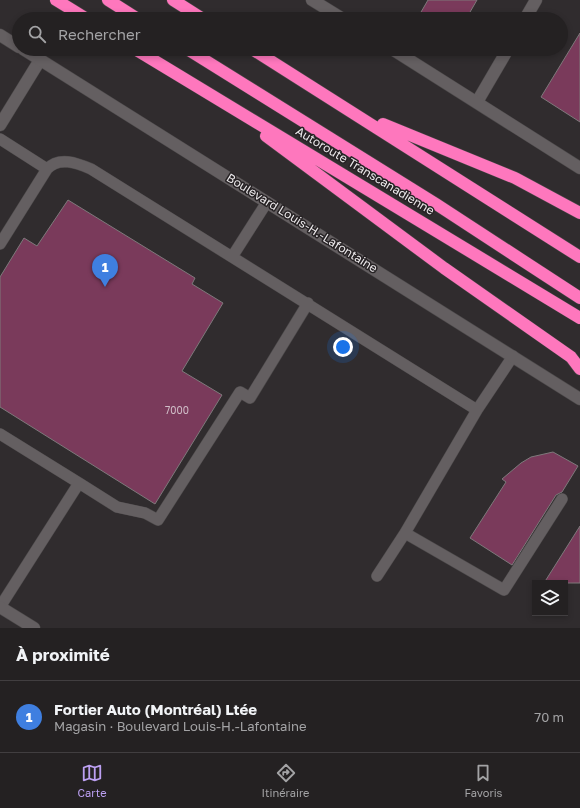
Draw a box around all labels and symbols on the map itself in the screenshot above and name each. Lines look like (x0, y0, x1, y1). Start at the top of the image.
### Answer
street label: Autoroute Transcanadienne (293, 123, 437, 218)
street label: Boulevard Louis-H.-Lafontaine (224, 170, 381, 275)
pin: 1 (92, 254, 118, 287)
your location (333, 337, 353, 357)
house number: 7000 (165, 404, 189, 416)

